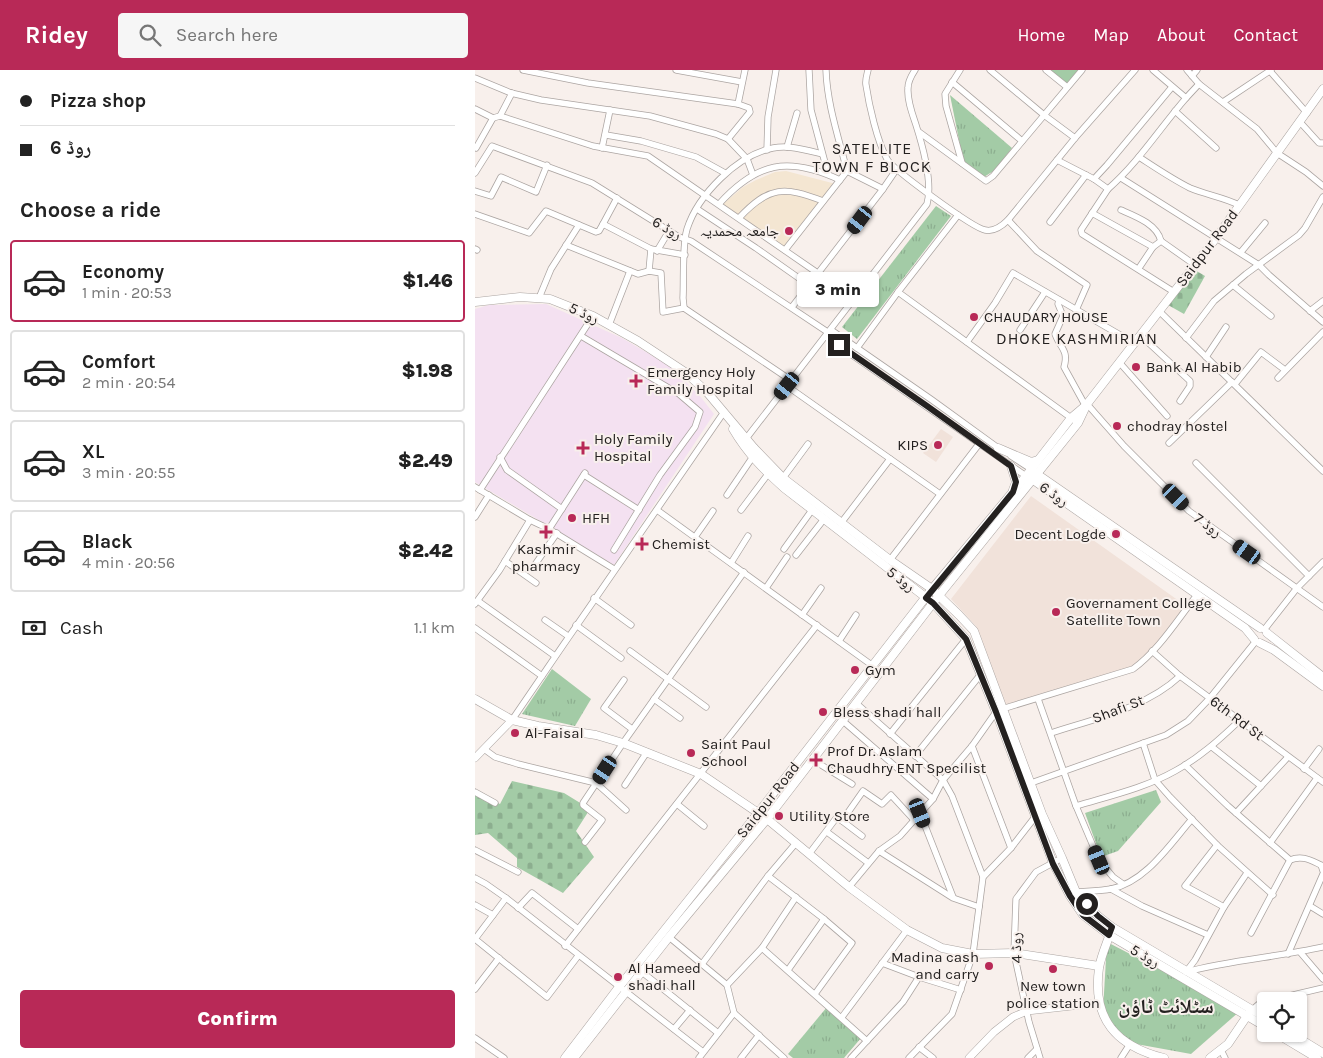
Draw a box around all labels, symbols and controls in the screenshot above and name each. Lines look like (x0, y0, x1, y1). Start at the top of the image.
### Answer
search box (118, 13, 468, 58)
text: Ridey (25, 21, 88, 49)
icon: search (136, 21, 164, 49)
text: Search here (176, 24, 278, 46)
text: Home (1017, 24, 1065, 46)
text: Map (1093, 24, 1129, 46)
text: About (1157, 24, 1206, 46)
text: Contact (1234, 24, 1298, 46)
text: Pizza shop (50, 90, 146, 112)
text: روڈ 6 (50, 137, 91, 159)
district label: SATELLITE TOWN F BLOCK (813, 139, 931, 176)
text: Choose a ride (20, 197, 161, 223)
car (844, 204, 875, 236)
street label: Saidpur Road (1172, 206, 1242, 290)
street label: روڈ 6 (649, 212, 685, 244)
place label: جامعہ محمدیہ (700, 222, 779, 240)
marker: جامعہ محمدیہ (783, 225, 795, 237)
icon: car (22, 259, 67, 304)
text: Economy (82, 261, 164, 283)
text: $1.46 (402, 270, 453, 292)
callout: 3 min (798, 272, 880, 308)
text: 3 min (815, 280, 861, 299)
text: 1 min · 20:53 (82, 283, 172, 302)
street label: روڈ 5 (566, 298, 602, 328)
place label: CHAUDARY HOUSE (984, 308, 1108, 326)
marker: CHAUDARY HOUSE (968, 311, 980, 323)
district label: DHOKE KASHMIRIAN (996, 329, 1158, 348)
route end (828, 334, 850, 356)
icon: car (22, 349, 67, 394)
text: Comfort (82, 351, 156, 373)
place label: Bank Al Habib (1146, 358, 1242, 376)
text: $1.98 (402, 360, 453, 382)
marker: Bank Al Habib (1130, 361, 1142, 373)
place label: Emergency Holy Family Hospital (647, 363, 755, 398)
car (771, 370, 802, 402)
text: 2 min · 20:54 (82, 373, 175, 392)
marker: Emergency Holy Family Hospital (629, 374, 643, 388)
place label: chodray hostel (1127, 417, 1228, 435)
marker: chodray hostel (1111, 420, 1123, 432)
place label: Holy Family Hospital (594, 430, 672, 465)
place label: KIPS (897, 436, 928, 454)
icon: car (22, 439, 67, 484)
marker: KIPS (932, 439, 944, 451)
text: XL (82, 441, 104, 463)
marker: Holy Family Hospital (576, 441, 590, 455)
text: $2.49 (398, 450, 453, 472)
text: 3 min · 20:55 (82, 463, 176, 482)
street label: روڈ 6 (1036, 478, 1072, 510)
car (1160, 481, 1191, 513)
place label: HFH (582, 509, 610, 527)
street label: روڈ 7 (1191, 509, 1225, 541)
marker: HFH (566, 512, 578, 524)
place label: Decent Logde (1014, 525, 1106, 543)
marker: Kashmir pharmacy (540, 526, 552, 538)
marker: Decent Logde (1110, 528, 1122, 540)
icon: car (22, 529, 67, 574)
text: Black (82, 531, 133, 553)
place label: Chemist (652, 535, 710, 553)
car (1230, 537, 1263, 567)
marker: Chemist (636, 538, 648, 550)
text: $2.42 (398, 540, 453, 562)
place label: Kashmir pharmacy (512, 540, 580, 575)
text: 4 min · 20:56 (82, 553, 175, 572)
street label: روڈ 5 (883, 562, 919, 596)
place label: Governament College Satellite Town (1066, 594, 1211, 629)
marker: Governament College Satellite Town (1050, 606, 1062, 618)
icon: cash (20, 614, 48, 642)
text: Cash (60, 617, 104, 639)
text: 1.1 km (414, 618, 455, 637)
place label: Gym (865, 661, 896, 679)
marker: Gym (849, 664, 861, 676)
street label: Shafi St (1089, 691, 1147, 727)
street label: 6th Rd St (1206, 692, 1268, 744)
place label: Bless shadi hall (833, 703, 941, 721)
marker: Bless shadi hall (817, 706, 829, 718)
place label: Al-Faisal (525, 724, 584, 742)
marker: Al-Faisal (509, 727, 521, 739)
place label: Saint Paul School (701, 735, 771, 770)
place label: Prof Dr. Aslam Chaudhry ENT Specilist (827, 742, 987, 777)
marker: Saint Paul School (685, 747, 697, 759)
car (590, 753, 619, 787)
marker: Prof Dr. Aslam Chaudhry ENT Specilist (809, 753, 823, 767)
street label: Saidpur Road (733, 758, 803, 842)
car (907, 796, 932, 830)
place label: Utility Store (789, 807, 870, 825)
marker: Utility Store (773, 810, 785, 822)
car (1086, 843, 1111, 877)
route start (1076, 893, 1098, 915)
street label: روڈ 4 (1006, 932, 1026, 964)
street label: روڈ 5 (1127, 940, 1163, 972)
place label: Madina cash and carry (891, 948, 979, 983)
place label: Al Hameed shadi hall (628, 959, 701, 994)
marker: Madina cash and carry (983, 960, 995, 972)
marker: New town police station (1047, 963, 1059, 975)
marker: Al Hameed shadi hall (612, 971, 624, 983)
place label: New town police station (1006, 977, 1100, 1012)
button: Confirm (20, 990, 455, 1048)
map controls (1257, 992, 1307, 1042)
button: locate (1257, 992, 1307, 1042)
district label: سٹلائٹ ٹاؤن (1118, 995, 1214, 1018)

